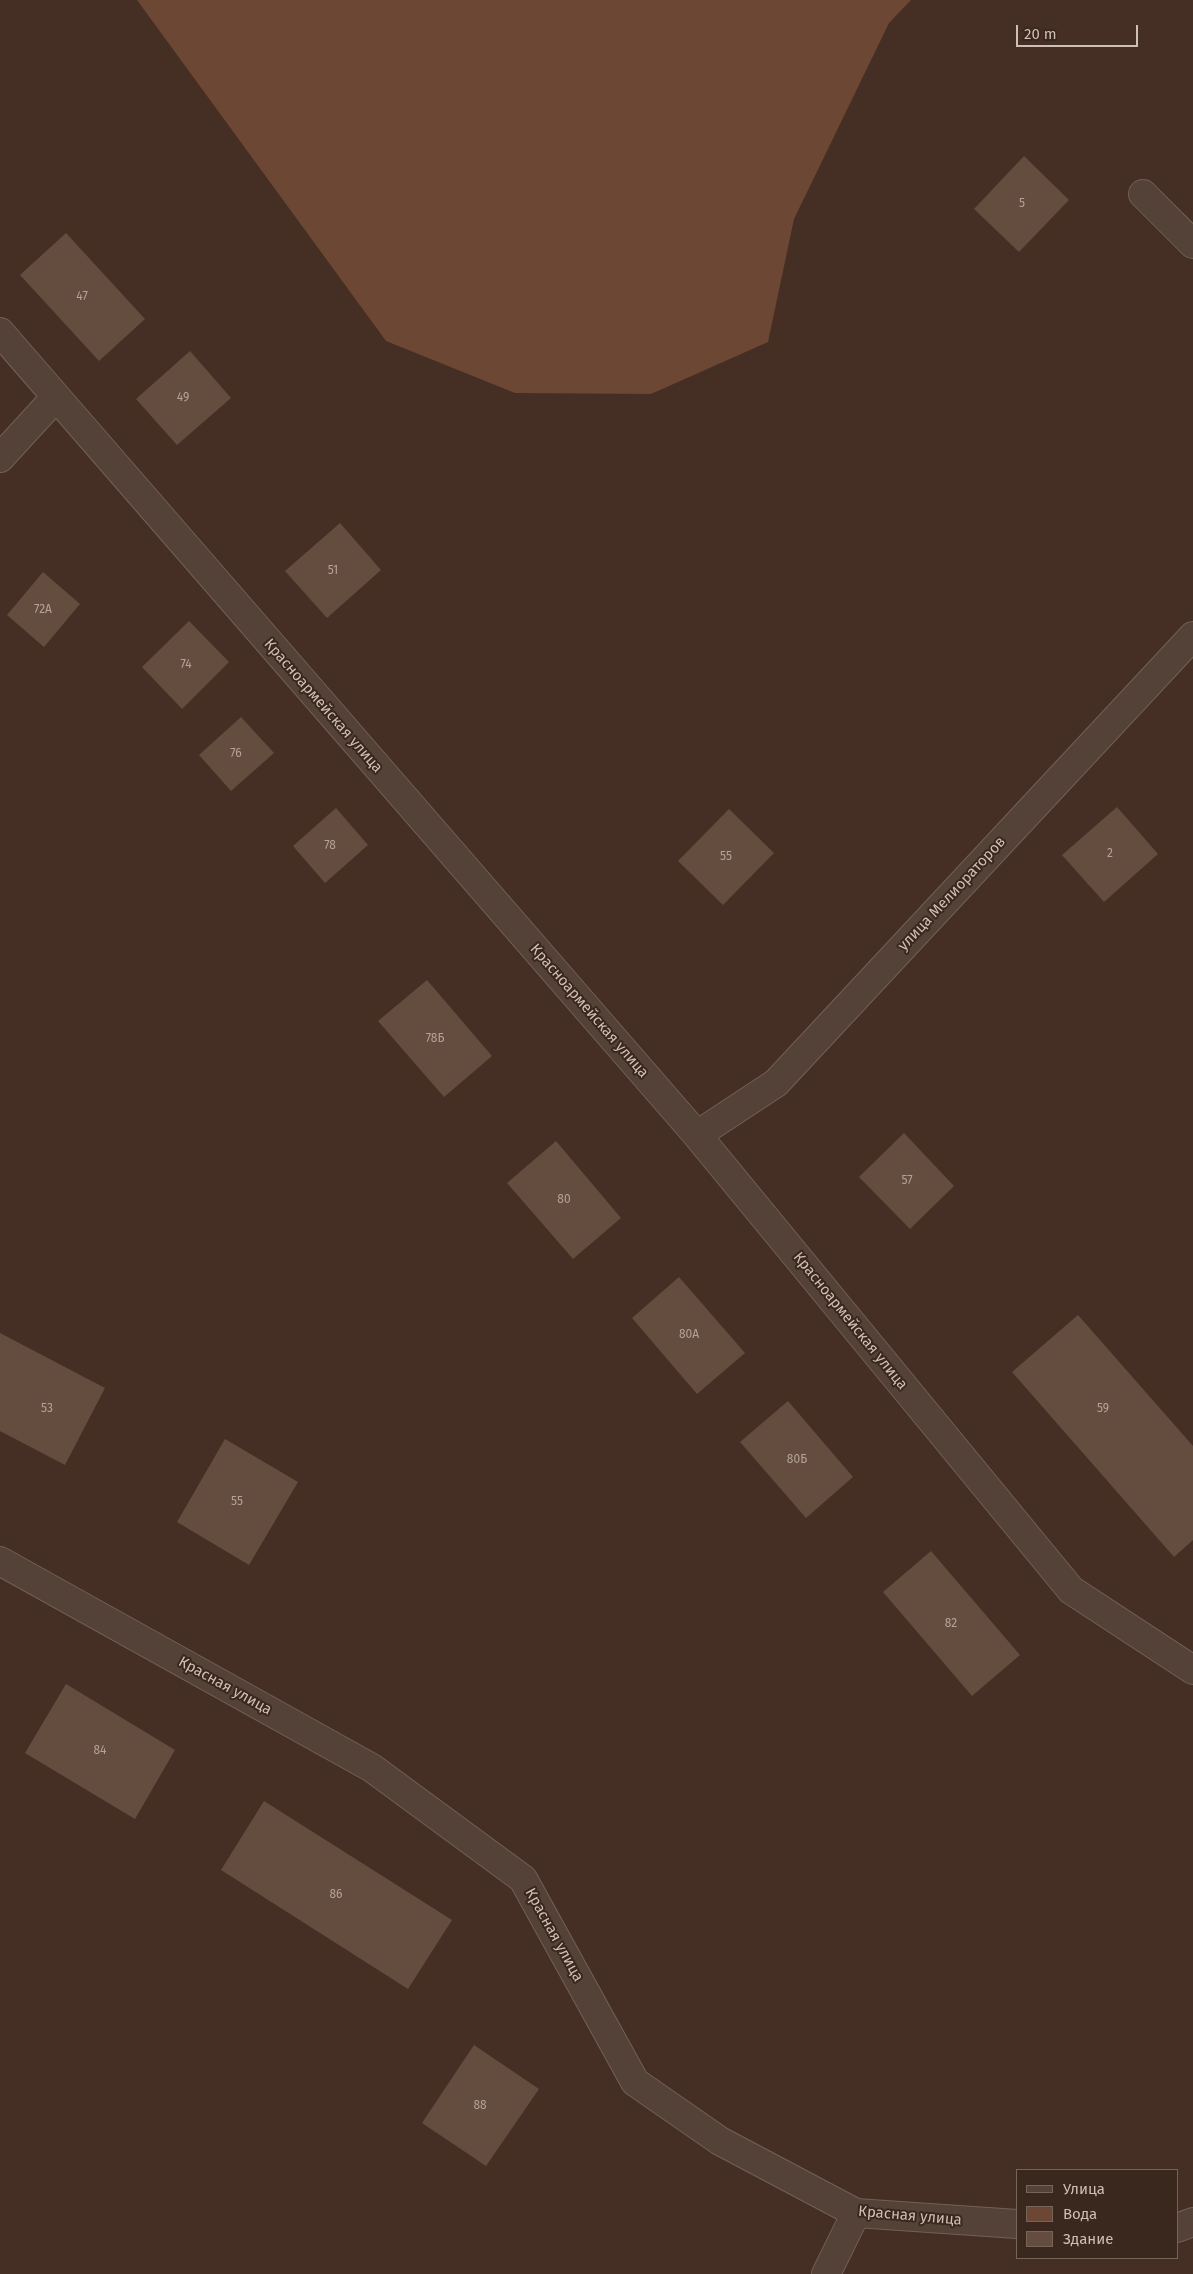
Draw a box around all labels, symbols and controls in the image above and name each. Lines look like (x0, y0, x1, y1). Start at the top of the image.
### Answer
scale bar (1018, 15, 1140, 47)
text: 20 m (1024, 25, 1057, 43)
house number: 5 (1019, 197, 1025, 211)
house number: 47 (76, 290, 88, 304)
house number: 49 (177, 391, 189, 405)
house number: 51 (328, 564, 338, 578)
house number: 72А (34, 603, 52, 617)
street label: Красноармейская улица (260, 635, 386, 777)
house number: 74 (180, 658, 192, 672)
house number: 76 (230, 747, 242, 761)
street label: улица Мелиораторов (894, 833, 1010, 955)
house number: 78 (324, 839, 336, 853)
house number: 2 (1107, 847, 1113, 861)
house number: 55 (720, 850, 732, 864)
street label: Красноармейская улица (526, 940, 652, 1082)
house number: 78Б (426, 1032, 444, 1046)
house number: 57 (901, 1174, 913, 1188)
house number: 80 (557, 1193, 571, 1207)
street label: Красноармейская улица (789, 1249, 911, 1393)
house number: 80А (679, 1328, 699, 1342)
house number: 53 (41, 1402, 53, 1416)
house number: 59 (1097, 1402, 1109, 1416)
house number: 80Б (787, 1453, 807, 1467)
house number: 55 (231, 1495, 243, 1509)
house number: 82 (945, 1617, 957, 1631)
street label: Красная улица (175, 1653, 275, 1719)
house number: 84 (94, 1744, 106, 1758)
street label: Красная улица (521, 1885, 587, 1985)
house number: 86 (329, 1888, 343, 1902)
house number: 88 (473, 2099, 487, 2113)
legend (1016, 2169, 1178, 2259)
text: Улица (1063, 2180, 1105, 2198)
street label: Красная улица (857, 2203, 963, 2229)
text: Вода (1063, 2205, 1097, 2223)
text: Здание (1063, 2230, 1113, 2248)

